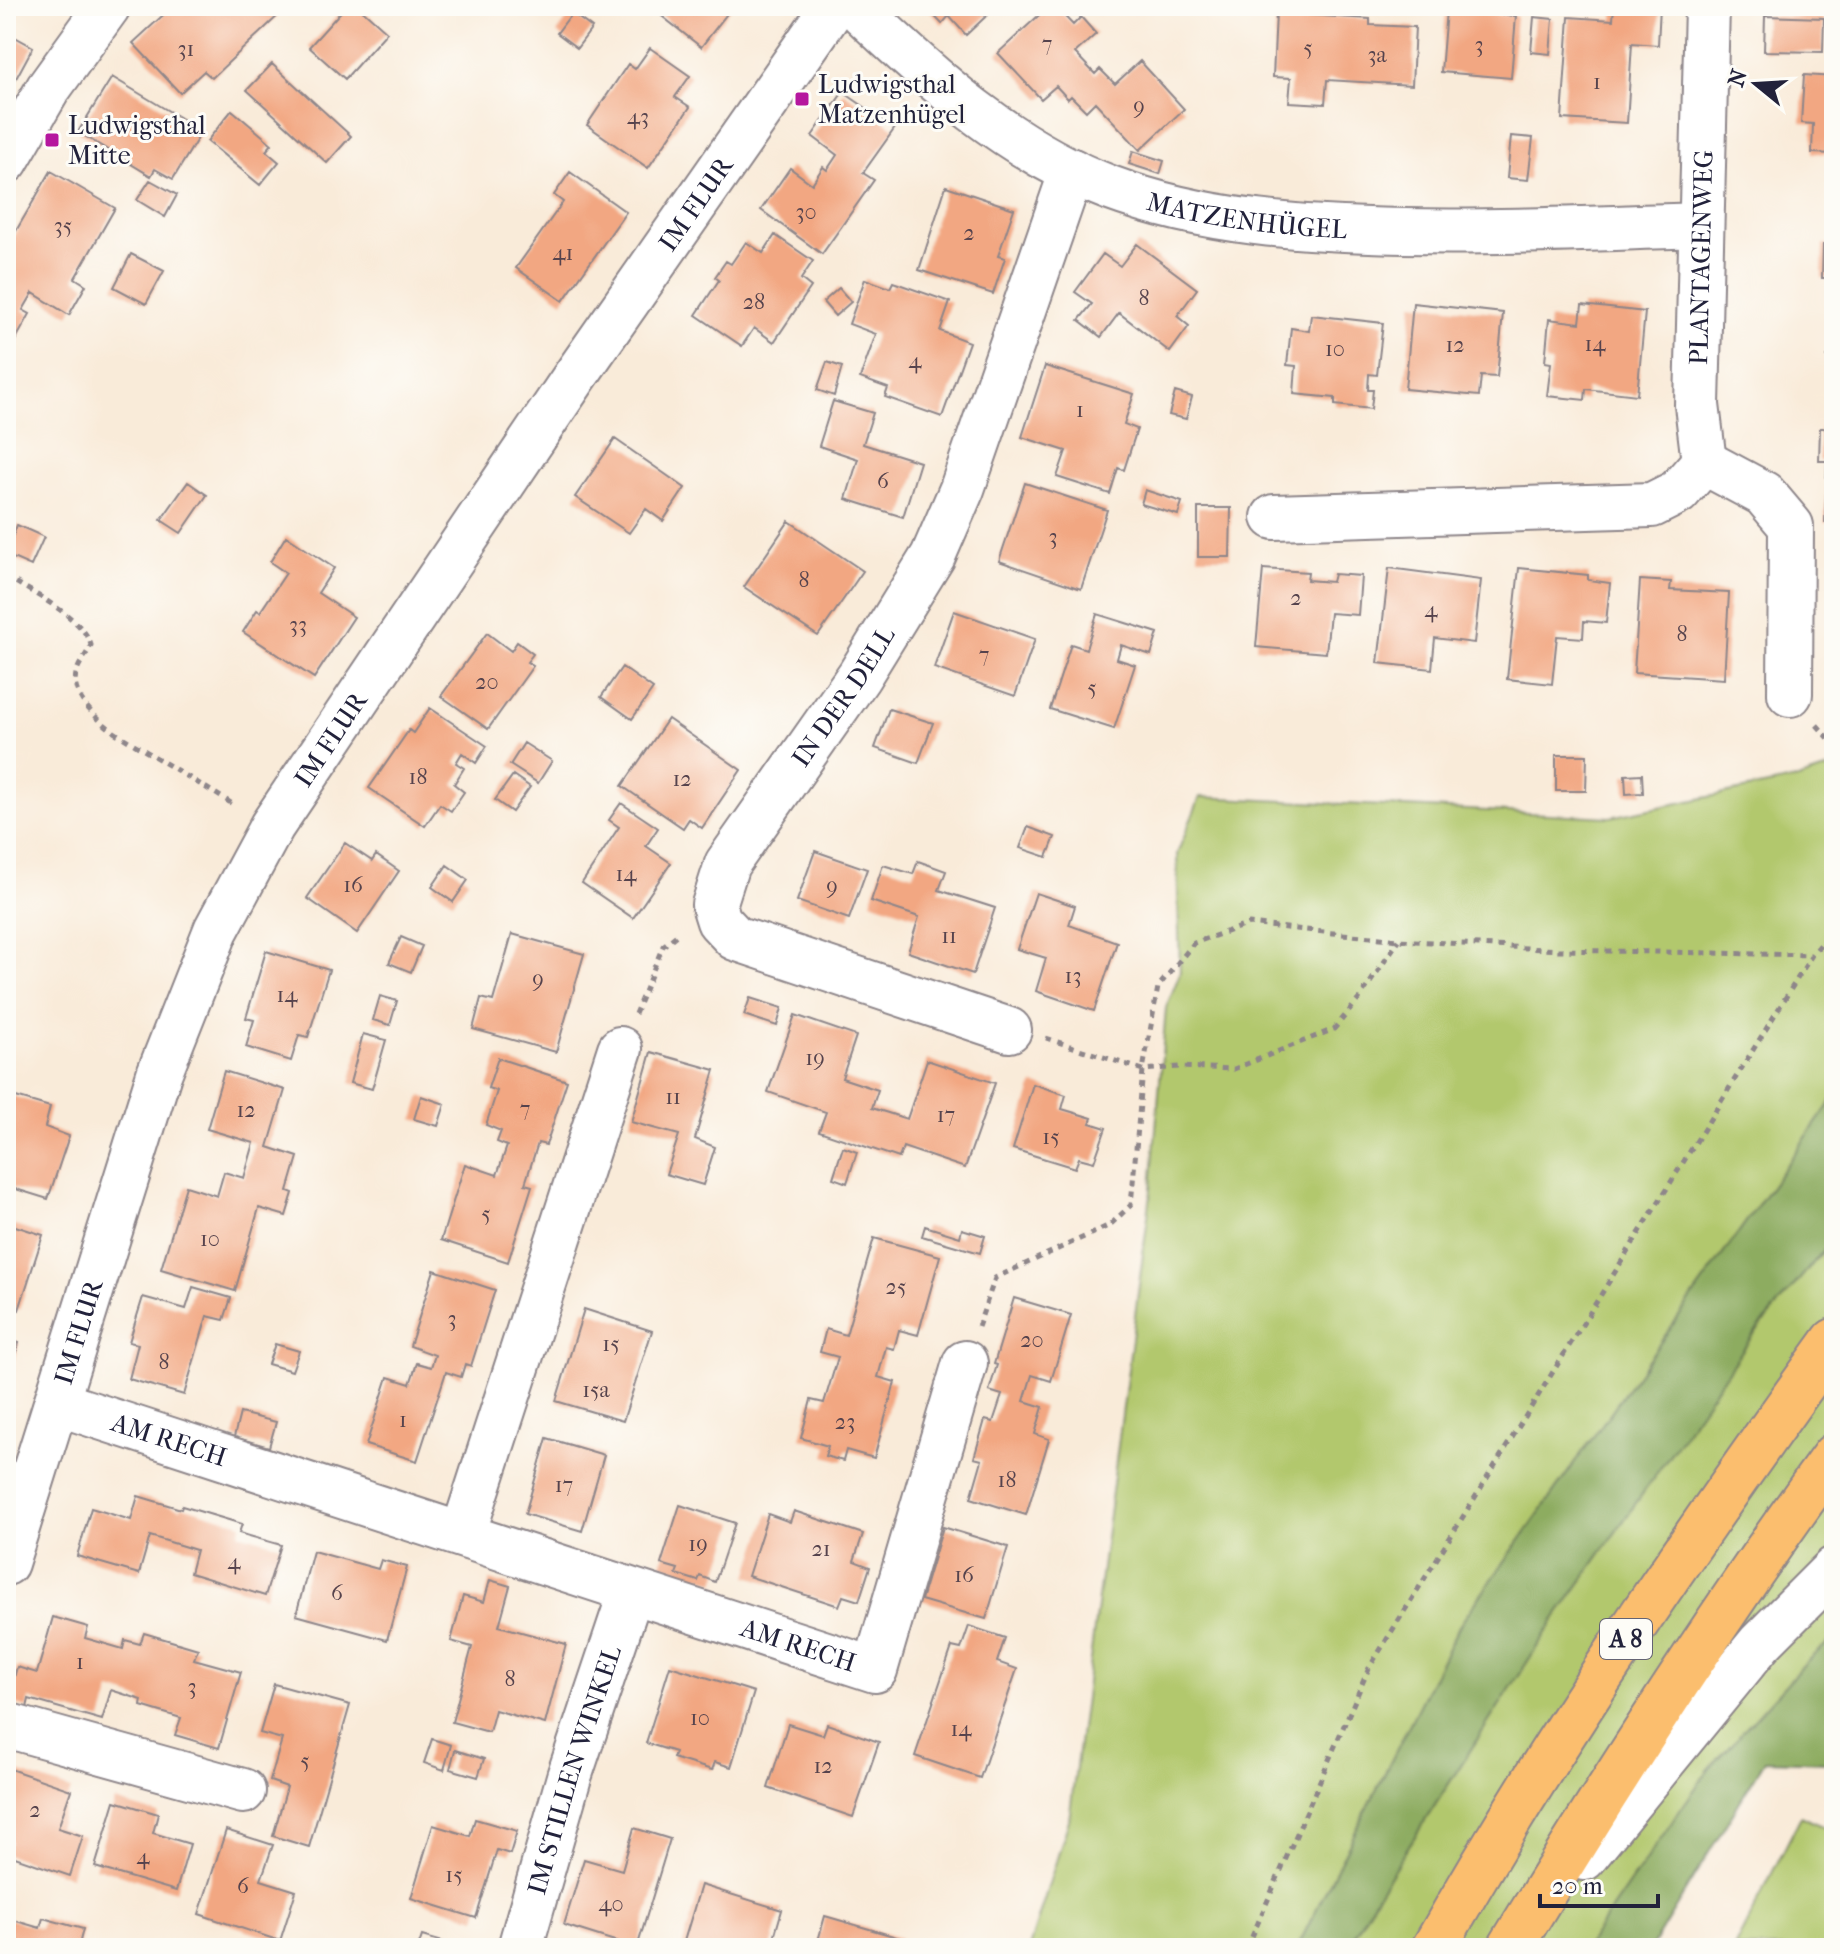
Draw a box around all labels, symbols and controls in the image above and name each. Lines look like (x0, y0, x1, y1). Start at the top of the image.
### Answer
house number: 7 (1042, 31, 1052, 57)
house number: 3 (1474, 32, 1484, 58)
house number: 5 (1303, 35, 1313, 61)
house number: 31 (178, 36, 194, 62)
house number: 3a (1367, 42, 1387, 68)
north arrow (1716, 44, 1796, 124)
text: N (1723, 66, 1753, 90)
place label: Ludwigsthal Matzenhügel (818, 69, 965, 130)
house number: 1 (1593, 69, 1601, 95)
marker: Ludwigsthal Matzenhügel (793, 90, 811, 108)
house number: 9 (1133, 93, 1145, 119)
house number: 43 (627, 104, 649, 130)
place label: Ludwigsthal Mitte (68, 110, 206, 171)
marker: Ludwigsthal Mitte (43, 131, 61, 149)
street label: PLANTAGENWEG (1683, 149, 1719, 365)
street label: IM FLUR (652, 150, 740, 257)
street label: MATZENHÜGEL (1144, 186, 1348, 245)
house number: 30 (795, 199, 817, 225)
house number: 35 (54, 213, 72, 239)
house number: 2 (963, 220, 975, 246)
house number: 41 (553, 240, 573, 266)
house number: 8 (1138, 285, 1150, 311)
house number: 28 (743, 289, 765, 315)
house number: 14 (1585, 331, 1606, 357)
house number: 12 (1445, 332, 1465, 358)
house number: 10 (1325, 336, 1345, 362)
house number: 4 (909, 348, 923, 374)
house number: 1 (1076, 397, 1084, 423)
house number: 6 (877, 468, 889, 494)
house number: 3 (1048, 524, 1058, 550)
house number: 8 (798, 567, 810, 593)
house number: 2 (1290, 585, 1302, 611)
house number: 4 (1425, 597, 1439, 623)
house number: 33 (289, 612, 307, 638)
street label: IN DER DELL (785, 621, 902, 773)
house number: 8 (1676, 621, 1688, 647)
house number: 7 (979, 642, 989, 668)
house number: 20 (475, 669, 499, 695)
house number: 5 (1087, 675, 1097, 701)
street label: IM FLUR (288, 685, 375, 793)
house number: 18 (409, 764, 427, 790)
house number: 12 (672, 766, 692, 792)
house number: 14 (616, 861, 637, 887)
house number: 16 (343, 872, 363, 898)
house number: 9 (826, 873, 838, 899)
house number: 11 (941, 923, 957, 949)
house number: 13 (1065, 963, 1081, 989)
house number: 9 (532, 966, 544, 992)
house number: 14 (277, 982, 298, 1008)
house number: 19 (805, 1045, 825, 1071)
house number: 11 (665, 1084, 681, 1110)
house number: 7 (520, 1096, 530, 1122)
house number: 12 (236, 1097, 256, 1123)
house number: 17 (937, 1102, 955, 1128)
house number: 15 (1042, 1124, 1060, 1150)
house number: 5 (481, 1201, 491, 1227)
house number: 10 (200, 1226, 220, 1252)
house number: 25 (886, 1274, 906, 1300)
street label: IM FLUR (48, 1275, 110, 1388)
house number: 3 (447, 1306, 457, 1332)
house number: 20 (1020, 1327, 1044, 1353)
house number: 15 (602, 1331, 620, 1357)
house number: 8 (158, 1349, 170, 1375)
house number: 15a (582, 1377, 611, 1403)
street label: AM RECH (107, 1407, 230, 1473)
house number: 1 (399, 1407, 407, 1433)
house number: 23 (835, 1409, 855, 1435)
house number: 18 (998, 1467, 1016, 1493)
house number: 17 (555, 1472, 573, 1498)
house number: 19 (688, 1531, 708, 1557)
house number: 21 (811, 1536, 831, 1562)
house number: 4 (228, 1549, 242, 1575)
house number: 16 (954, 1562, 974, 1588)
house number: 6 (331, 1580, 343, 1606)
street label: AM RECH (736, 1612, 860, 1679)
road number: A 8 (1600, 1619, 1652, 1659)
street label: IM STILLEN WINKEL (521, 1641, 628, 1898)
house number: 1 (76, 1649, 84, 1675)
house number: 8 (504, 1666, 516, 1692)
house number: 3 (187, 1674, 197, 1700)
house number: 10 (690, 1705, 710, 1731)
house number: 14 (951, 1716, 972, 1742)
house number: 5 (300, 1748, 310, 1774)
house number: 12 (813, 1753, 833, 1779)
house number: 2 (29, 1797, 41, 1823)
house number: 4 (137, 1844, 151, 1870)
scale bar (1540, 1858, 1658, 1908)
house number: 15 (445, 1862, 463, 1888)
text: 20 m (1552, 1872, 1603, 1900)
house number: 6 (237, 1873, 249, 1899)
house number: 40 (598, 1891, 624, 1917)

